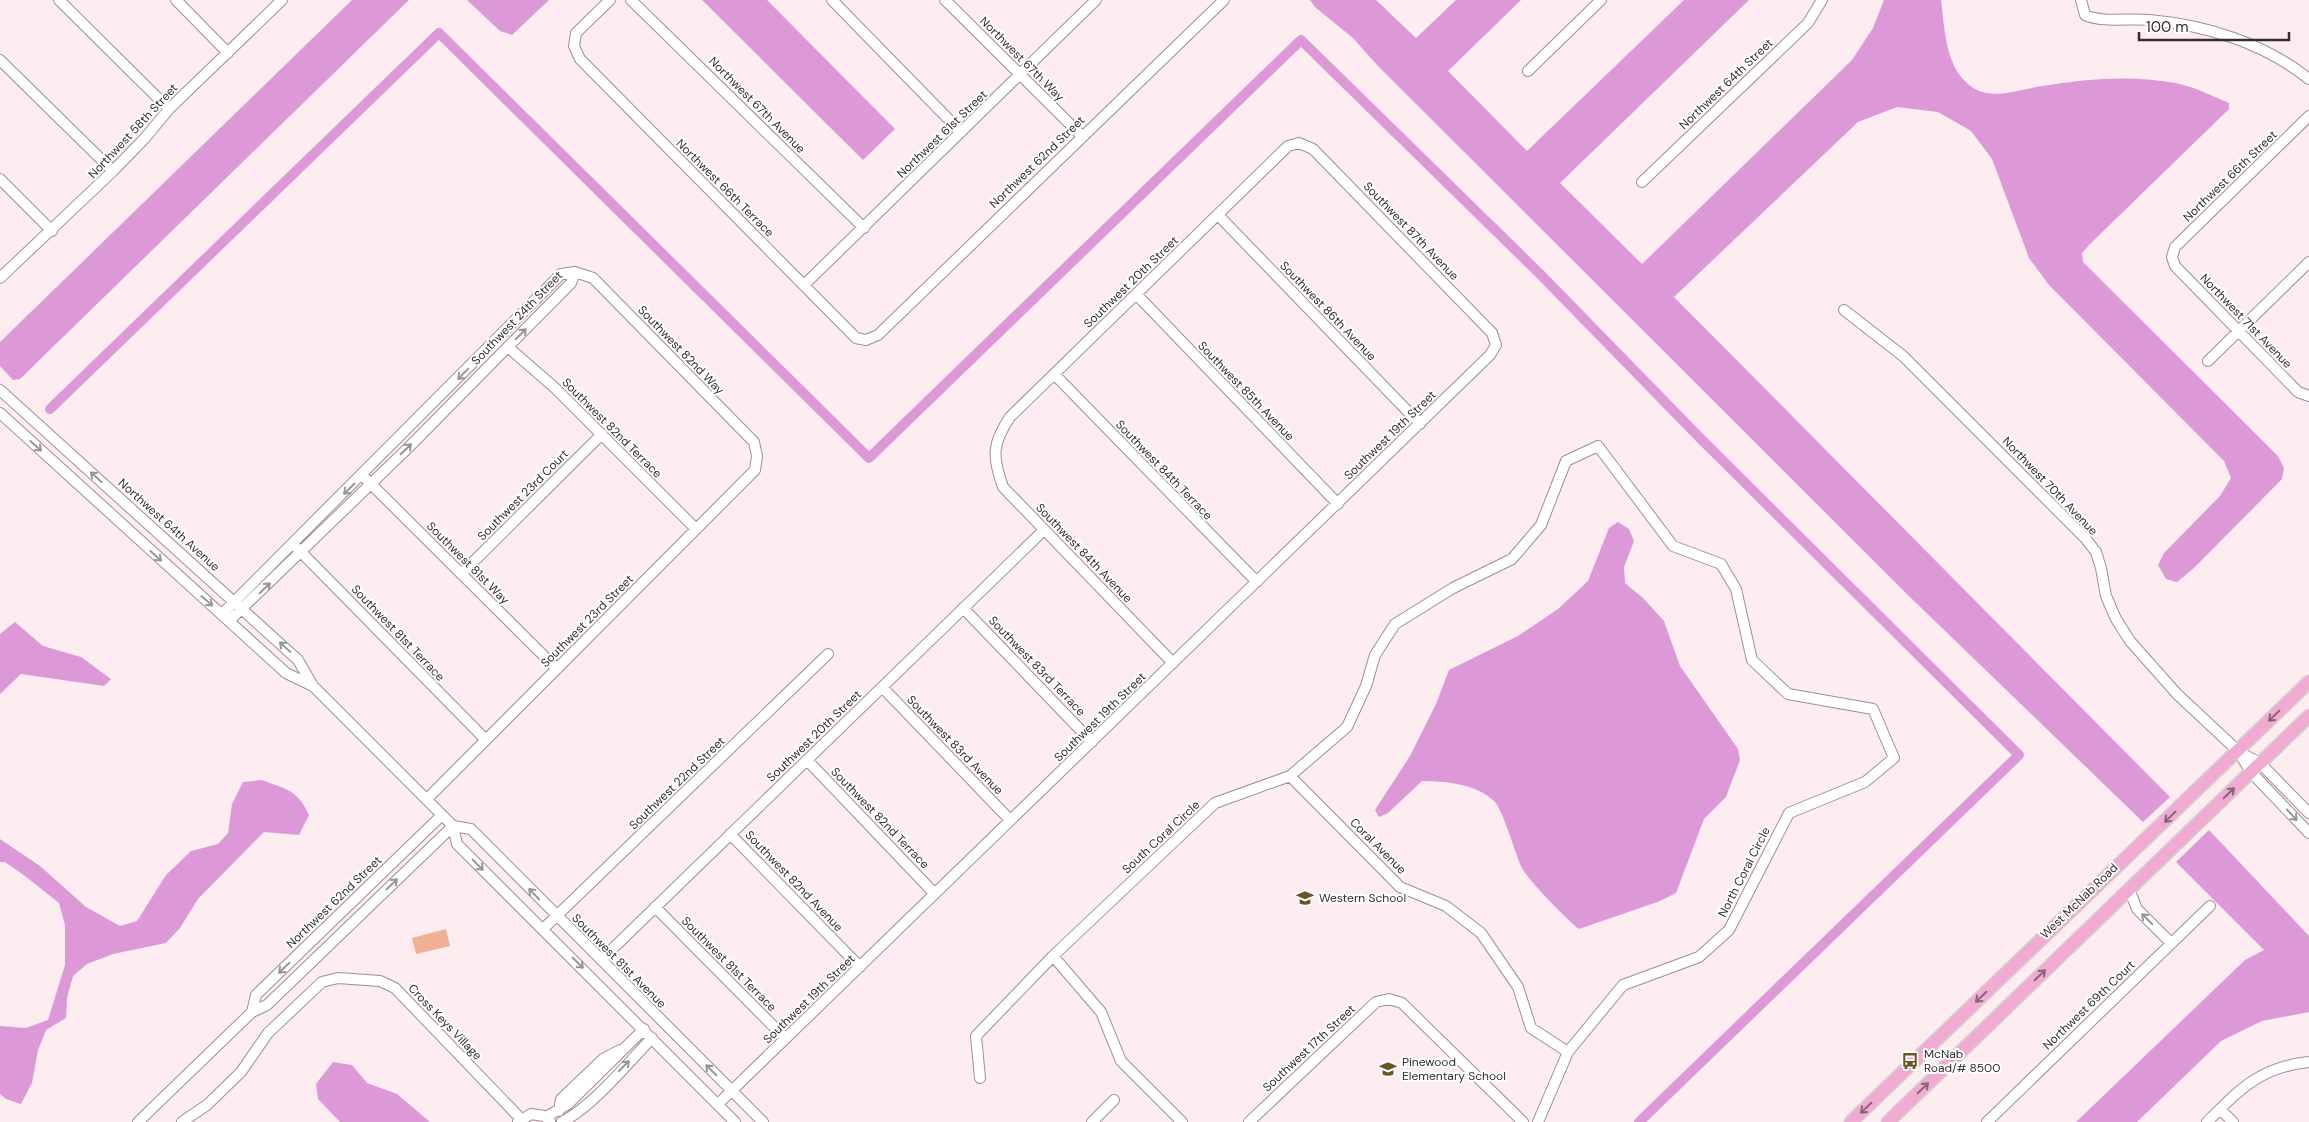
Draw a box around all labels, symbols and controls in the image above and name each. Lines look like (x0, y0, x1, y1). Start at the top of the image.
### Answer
scale bar (2139, 10, 2289, 42)
street label: Northwest 67th Way (976, 13, 1068, 105)
text: 100 m (2146, 17, 2189, 37)
street label: Northwest 64th Street (1676, 35, 1777, 133)
street label: Northwest 67th Avenue (705, 53, 809, 157)
street label: Northwest 58th Street (85, 80, 181, 182)
street label: Northwest 61st Street (893, 86, 991, 181)
street label: Northwest 62nd Street (986, 112, 1088, 212)
street label: Northwest 66th Street (2180, 127, 2281, 225)
street label: Northwest 66th Terrace (673, 136, 778, 241)
street label: Southwest 87th Avenue (1360, 178, 1462, 284)
street label: Southwest 20th Street (1080, 232, 1182, 331)
street label: Southwest 86th Avenue (1276, 258, 1380, 364)
street label: Southwest 24th Street (468, 267, 566, 368)
street label: Northwest 71st Avenue (2197, 270, 2295, 372)
street label: Southwest 82nd Way (634, 302, 728, 398)
one-way arrow (515, 328, 527, 341)
street label: Southwest 85th Avenue (1194, 338, 1298, 444)
one-way arrow (457, 367, 469, 380)
street label: Southwest 82nd Terrace (559, 375, 666, 482)
street label: Southwest 19th Street (1341, 387, 1440, 483)
street label: Southwest 84th Terrace (1112, 417, 1216, 523)
street label: Northwest 70th Avenue (1999, 433, 2101, 539)
one-way arrow (29, 441, 42, 452)
one-way arrow (400, 443, 412, 456)
street label: Southwest 23rd Court (474, 446, 572, 544)
one-way arrow (90, 471, 103, 483)
street label: Northwest 64th Avenue (115, 475, 223, 575)
one-way arrow (343, 483, 355, 495)
street label: Southwest 84th Avenue (1032, 500, 1136, 606)
street label: Southwest 81st Way (423, 518, 513, 608)
one-way arrow (150, 550, 163, 561)
street label: Southwest 23rd Street (537, 571, 637, 671)
street label: Southwest 81st Terrace (348, 581, 448, 685)
one-way arrow (259, 582, 271, 594)
one-way arrow (201, 596, 214, 607)
street label: Southwest 83rd Terrace (985, 613, 1089, 719)
one-way arrow (278, 641, 291, 653)
street label: Southwest 19th Street (1051, 669, 1150, 765)
street label: Southwest 20th Street (763, 686, 865, 785)
street label: Southwest 83rd Avenue (903, 692, 1007, 798)
one-way arrow (2268, 710, 2280, 722)
street label: Southwest 22nd Street (626, 733, 729, 833)
street label: Southwest 82nd Terrace (827, 764, 933, 872)
one-way arrow (2223, 787, 2236, 799)
street label: South Coral Circle (1119, 797, 1203, 877)
one-way arrow (2286, 809, 2298, 821)
one-way arrow (2164, 811, 2176, 823)
street label: Coral Avenue (1346, 814, 1410, 878)
street label: North Coral Circle (1714, 824, 1774, 920)
street label: Southwest 82nd Avenue (742, 827, 847, 935)
street label: Northwest 62nd Street (283, 852, 385, 952)
one-way arrow (472, 859, 484, 871)
street label: West McNab Road (2037, 860, 2121, 942)
one-way arrow (386, 878, 398, 890)
one-way arrow (528, 887, 540, 900)
school or university icon: Western School (1295, 888, 1315, 908)
place label: Western School (1319, 890, 1406, 906)
street label: Southwest 81st Avenue (568, 910, 670, 1012)
street label: Southwest 81st Terrace (678, 913, 780, 1015)
one-way arrow (2141, 913, 2153, 925)
street label: Southwest 19th Street (760, 951, 859, 1047)
one-way arrow (571, 957, 583, 969)
street label: Northwest 69th Court (2039, 957, 2139, 1053)
one-way arrow (277, 962, 290, 974)
one-way arrow (2034, 969, 2046, 981)
street label: Cross Keys Village (405, 980, 486, 1064)
one-way arrow (1975, 991, 1987, 1003)
street label: Southwest 17th Street (1259, 1001, 1359, 1095)
place label: McNab Road/# 8500 (1924, 1046, 2001, 1076)
bus stop icon: McNab Road/# 8500 (1900, 1051, 1920, 1071)
place label: Pinewood Elementary School (1402, 1054, 1506, 1084)
school or university icon: Pinewood Elementary School (1378, 1059, 1398, 1079)
one-way arrow (618, 1060, 631, 1072)
one-way arrow (705, 1064, 717, 1077)
one-way arrow (1917, 1082, 1930, 1094)
one-way arrow (1859, 1102, 1872, 1114)

